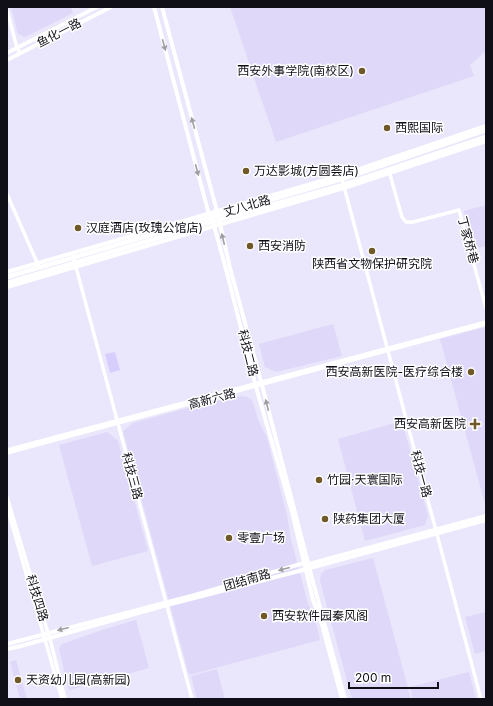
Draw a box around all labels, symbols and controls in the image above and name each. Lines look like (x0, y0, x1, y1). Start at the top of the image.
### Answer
street label: 鱼化一路 (34, 15, 84, 50)
one-way arrow (161, 39, 167, 51)
place label: 西安外事学院(南校区) (237, 63, 354, 78)
marker: 西安外事学院(南校区) (357, 66, 367, 76)
one-way arrow (190, 117, 196, 129)
place label: 西熙国际 (395, 120, 443, 135)
marker: 西熙国际 (382, 123, 392, 133)
place label: 万达影城(方圆荟店) (254, 163, 359, 178)
one-way arrow (195, 164, 201, 177)
marker: 万达影城(方圆荟店) (241, 166, 251, 176)
street label: 丈八北路 (222, 192, 272, 219)
street label: 丁家桥巷 (455, 215, 482, 265)
place label: 汉庭酒店(玫瑰公馆店) (86, 220, 203, 235)
marker: 汉庭酒店(玫瑰公馆店) (73, 223, 83, 233)
one-way arrow (220, 233, 226, 245)
place label: 西安消防 (258, 238, 306, 253)
marker: 西安消防 (245, 241, 255, 251)
marker: 陕西省文物保护研究院 (367, 246, 377, 256)
place label: 陕西省文物保护研究院 (312, 256, 432, 271)
street label: 科技二路 (235, 328, 262, 378)
place label: 西安高新医院-医疗综合楼 (325, 364, 463, 379)
marker: 西安高新医院-医疗综合楼 (466, 367, 476, 377)
street label: 高新六路 (187, 385, 237, 412)
one-way arrow (264, 398, 270, 411)
place label: 西安高新医院 (394, 416, 466, 431)
marker: 西安高新医院 (469, 418, 481, 430)
street label: 科技一路 (408, 449, 435, 499)
street label: 科技三路 (119, 451, 146, 501)
place label: 竹园·天寰国际 (327, 472, 402, 487)
marker: 竹园·天寰国际 (314, 475, 324, 485)
place label: 陕药集团大厦 (333, 511, 405, 526)
marker: 陕药集团大厦 (320, 514, 330, 524)
place label: 零壹广场 (237, 530, 285, 545)
marker: 零壹广场 (224, 533, 234, 543)
street label: 团结南路 (222, 566, 272, 593)
one-way arrow (278, 566, 290, 572)
street label: 科技四路 (23, 573, 52, 623)
place label: 西安软件园秦风阁 (272, 608, 368, 623)
marker: 西安软件园秦风阁 (259, 611, 269, 621)
one-way arrow (57, 626, 69, 632)
scale bar (349, 664, 438, 690)
text: 200 m (355, 670, 391, 685)
place label: 天资幼儿园(高新园) (26, 672, 131, 687)
marker: 天资幼儿园(高新园) (13, 675, 23, 685)

